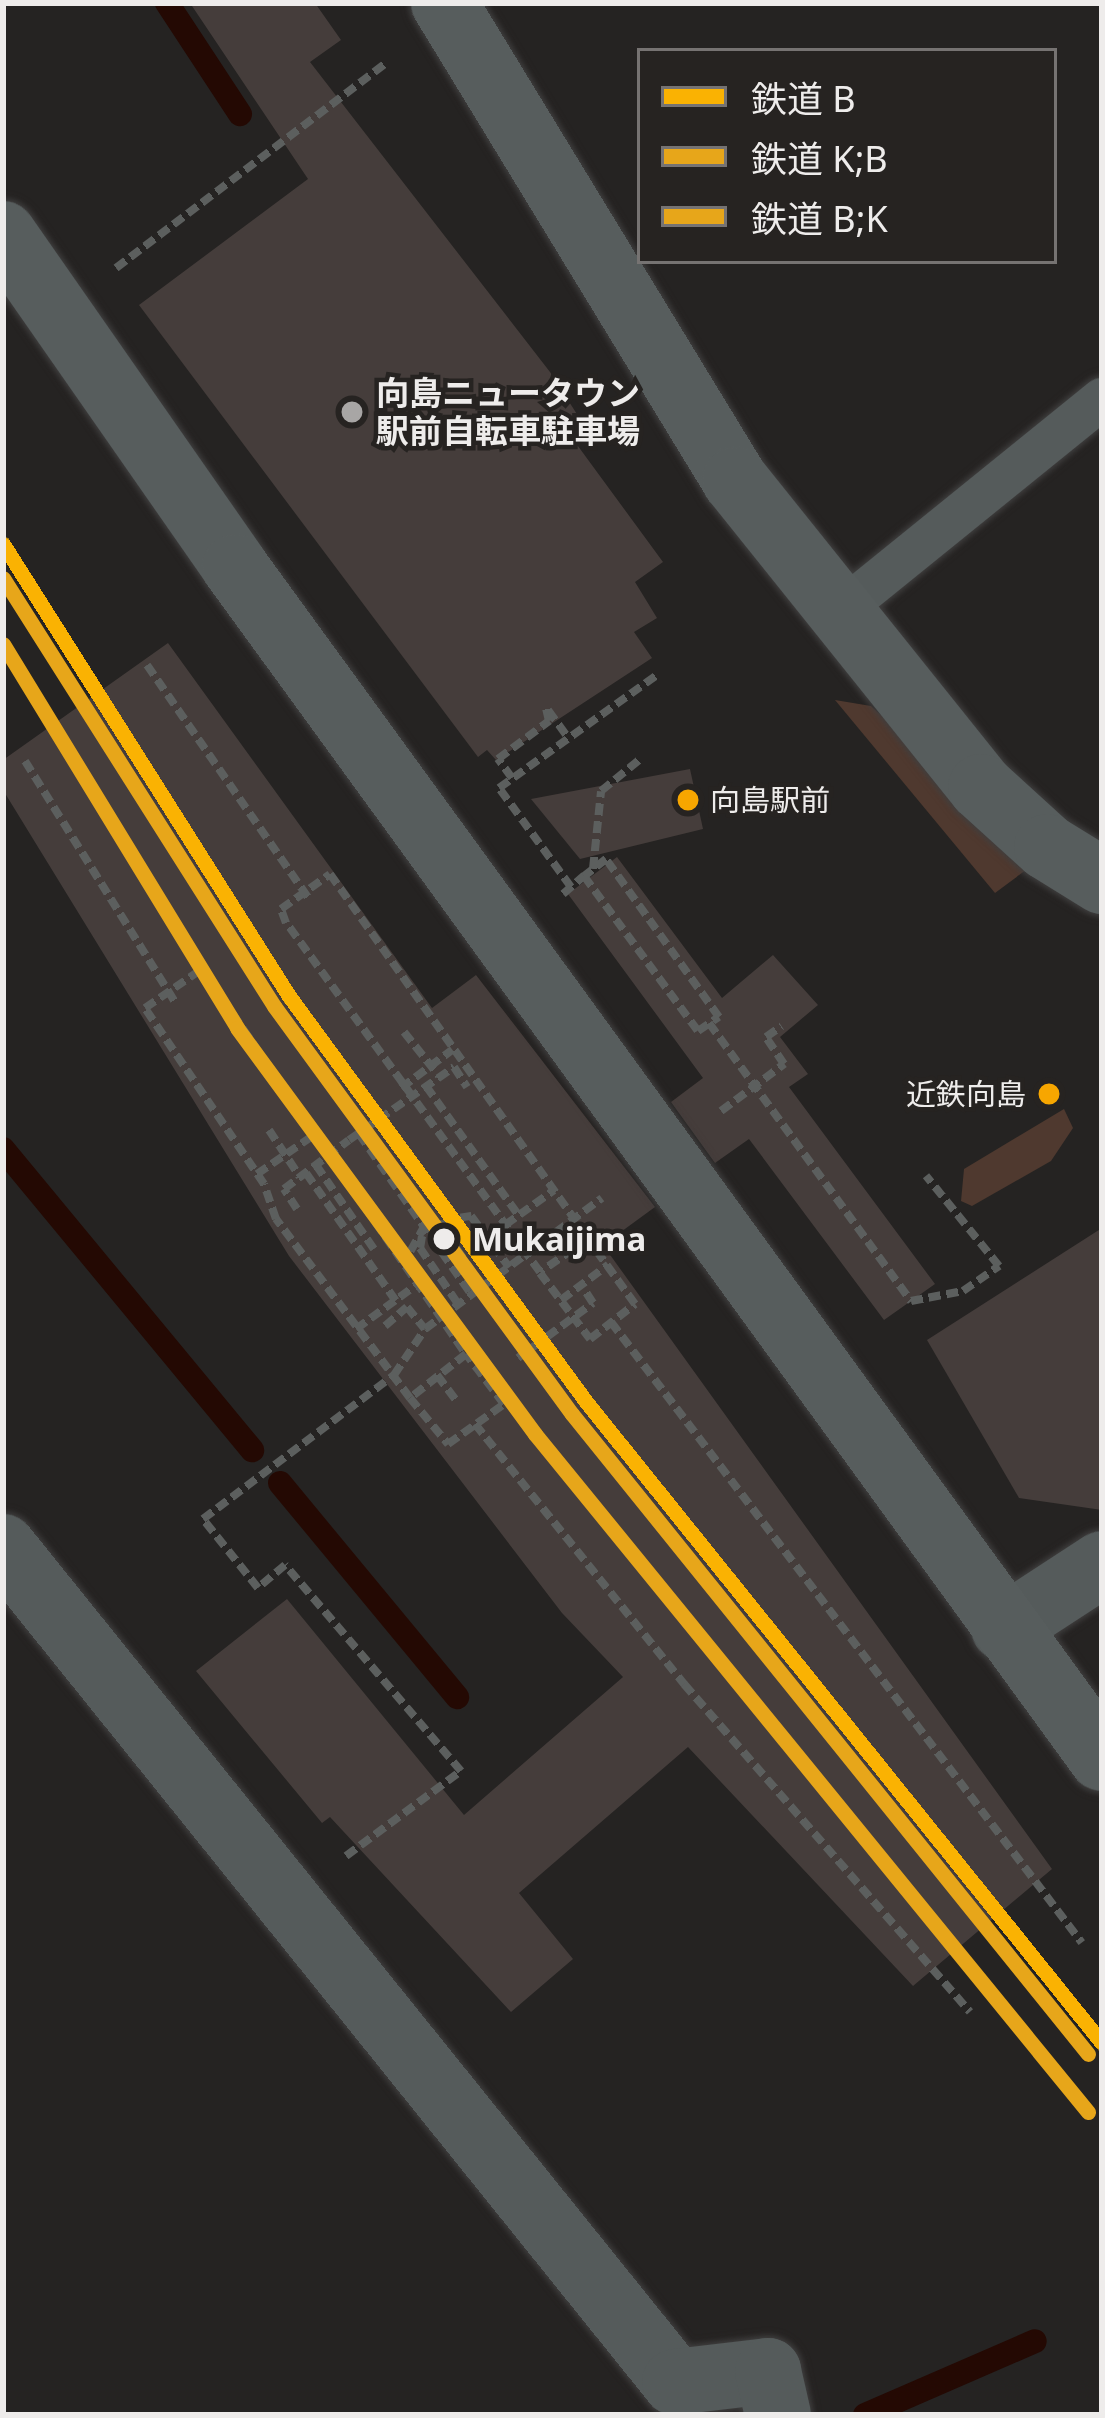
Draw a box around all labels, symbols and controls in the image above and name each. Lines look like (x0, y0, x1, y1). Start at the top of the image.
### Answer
legend (637, 48, 1057, 264)
text: 鉄道 B (751, 74, 856, 123)
text: 鉄道 K;B (751, 134, 888, 183)
text: 鉄道 B;K (751, 194, 888, 243)
place label: 向島ニュータウン 駅前自転車駐車場 (376, 373, 640, 451)
marker: 向島ニュータウン 駅前自転車駐車場 (339, 399, 365, 425)
place label: 向島駅前 (710, 782, 830, 818)
marker: 向島駅前 (677, 789, 699, 811)
place label: 近鉄向島 (906, 1076, 1026, 1112)
marker: 近鉄向島 (1038, 1083, 1060, 1105)
place label: Mukaijima (472, 1219, 646, 1259)
marker: Mukaijima (427, 1222, 461, 1256)

